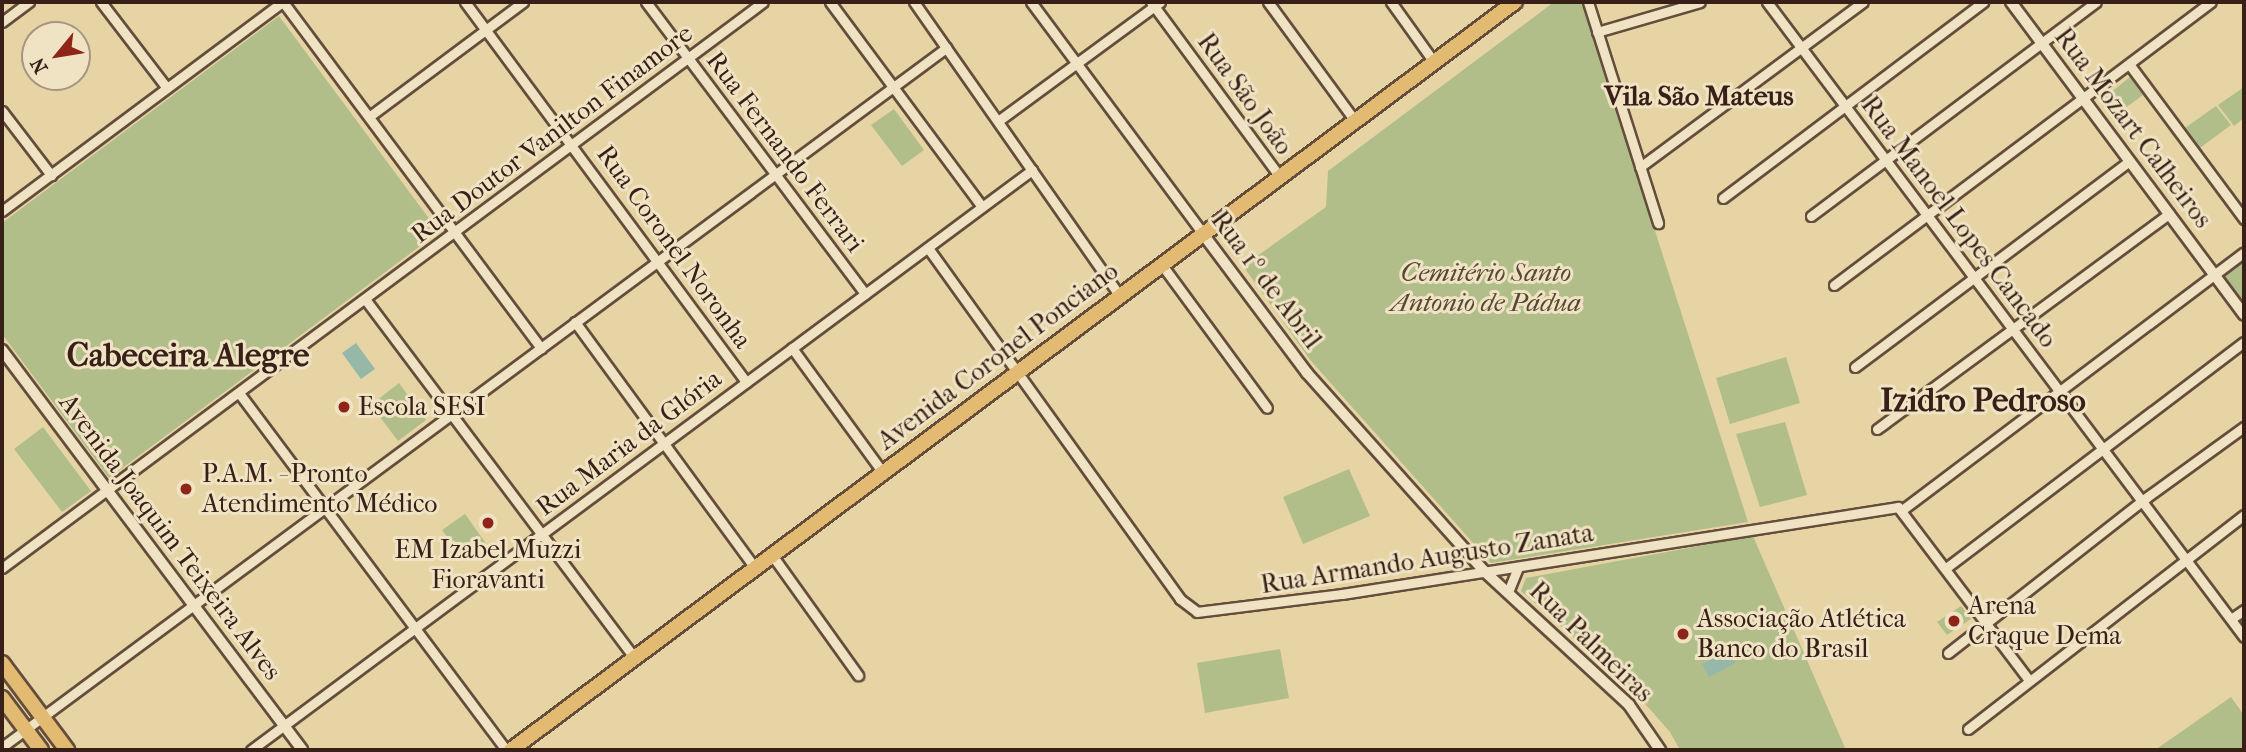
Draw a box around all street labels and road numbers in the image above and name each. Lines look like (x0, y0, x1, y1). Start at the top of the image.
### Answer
street label: Rua Doutor Vanilton Finamore (405, 18, 699, 250)
street label: Rua Mozart Calheiros (2048, 22, 2218, 234)
street label: Rua São João (1190, 27, 1300, 161)
street label: Rua Fernando Ferrari (699, 46, 871, 258)
street label: Rua Manoel Lopes Cancado (1854, 90, 2064, 354)
street label: Rua Coronel Noronha (590, 139, 758, 355)
street label: Rua 1º de Abril (1204, 205, 1328, 355)
street label: Avenida Coronel Ponciano (871, 255, 1125, 457)
street label: Rua Maria da Glória (530, 363, 728, 523)
street label: Avenida Joaquim Teixeira Alves (52, 388, 288, 686)
street label: Rua Armando Augusto Zanata (1259, 517, 1595, 601)
street label: Rua Palmeiras (1523, 575, 1659, 709)

